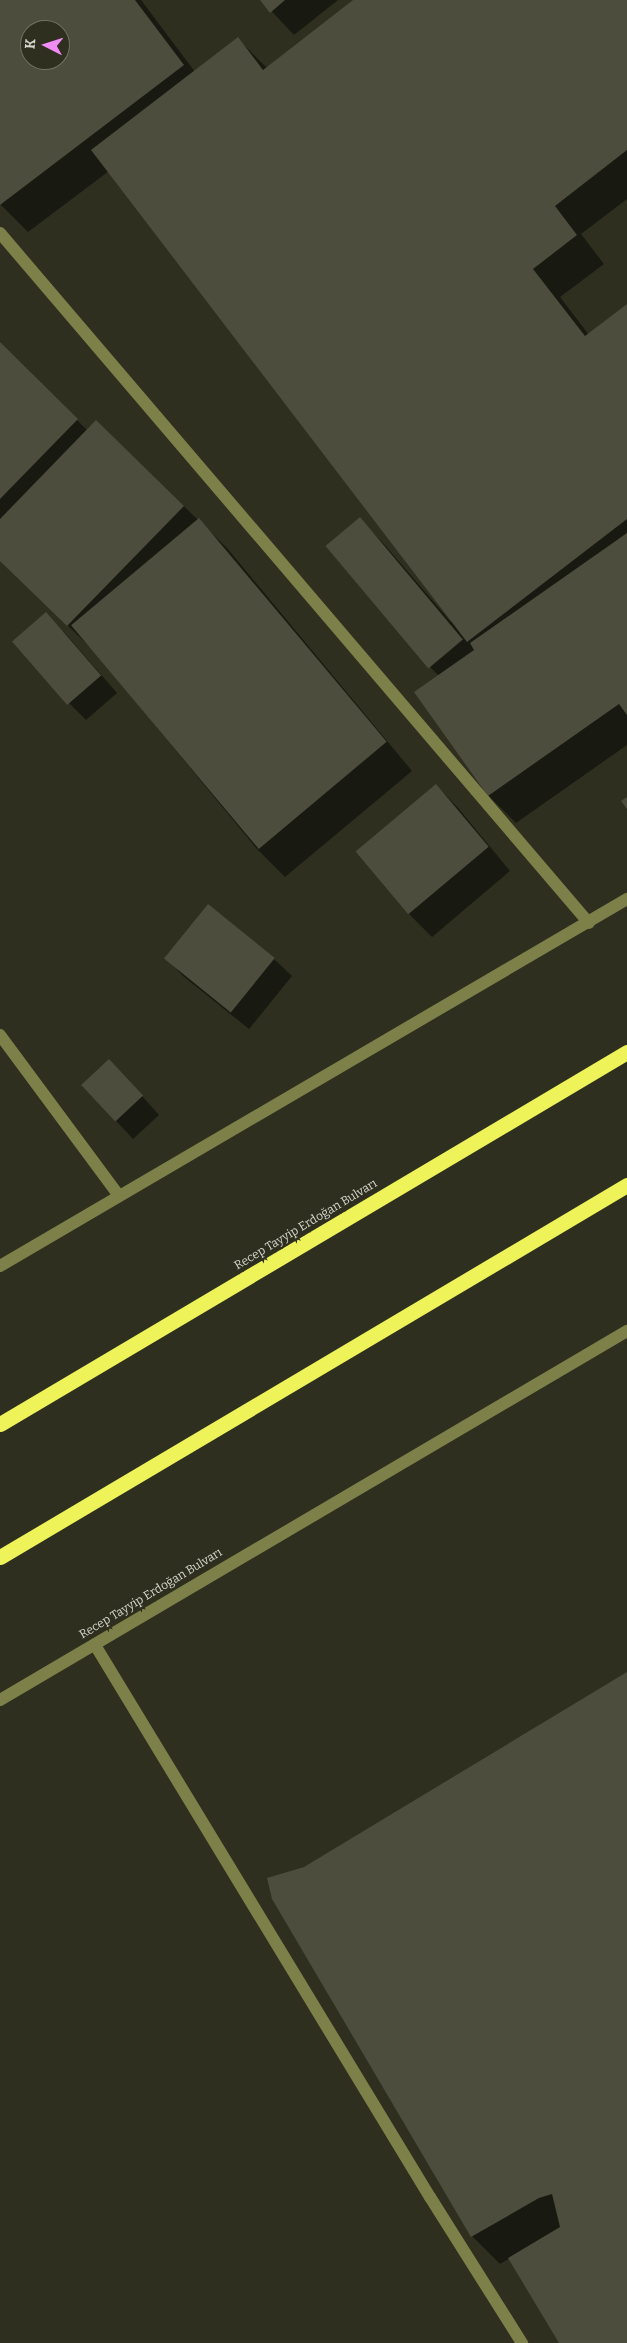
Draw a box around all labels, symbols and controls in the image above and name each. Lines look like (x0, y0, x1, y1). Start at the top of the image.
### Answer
north arrow (20, 20, 70, 70)
text: K (22, 38, 39, 49)
street label: Recep Tayyip Erdoğan Bulvarı (232, 1177, 380, 1273)
street label: Recep Tayyip Erdoğan Bulvarı (77, 1546, 225, 1642)

